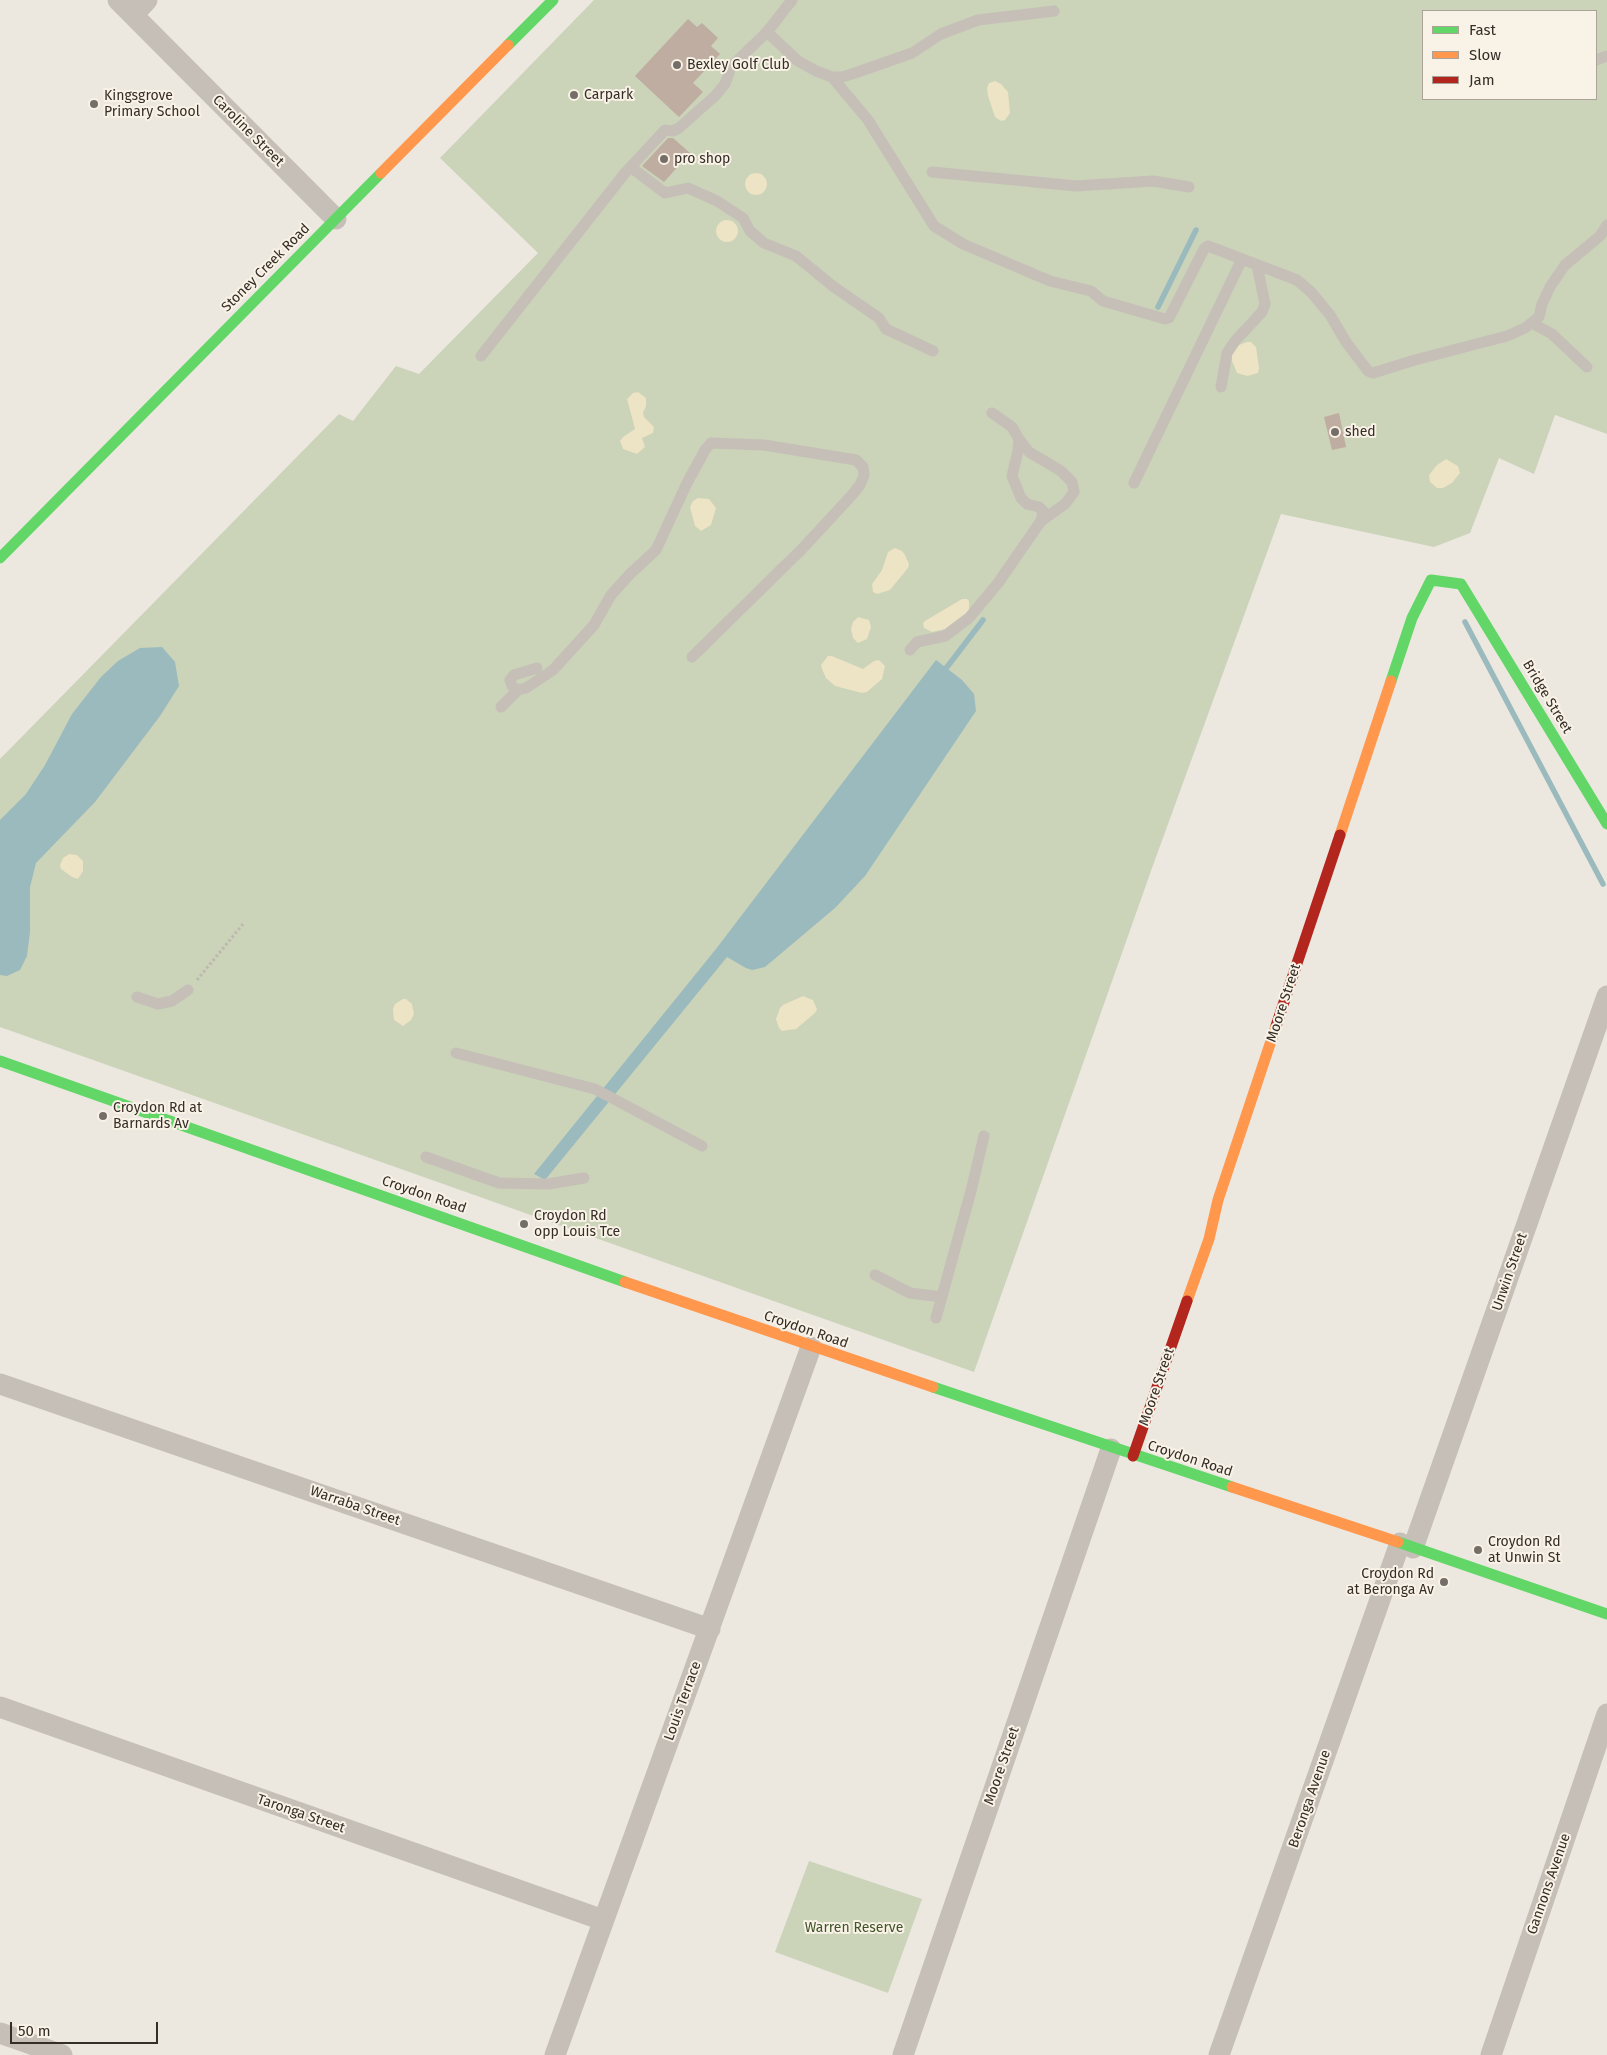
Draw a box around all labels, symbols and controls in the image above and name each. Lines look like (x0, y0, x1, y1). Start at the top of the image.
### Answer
legend (1422, 10, 1597, 100)
text: Fast (1469, 21, 1496, 39)
text: Slow (1469, 46, 1501, 64)
place label: Bexley Golf Club (687, 57, 790, 73)
marker: Bexley Golf Club (671, 59, 683, 71)
text: Jam (1469, 71, 1495, 89)
place label: Carpark (584, 87, 633, 103)
place label: Kingsgrove Primary School (104, 88, 200, 120)
marker: Carpark (568, 89, 580, 101)
street label: Caroline Street (209, 92, 287, 170)
marker: Kingsgrove Primary School (88, 98, 100, 110)
place label: pro shop (674, 151, 730, 167)
marker: pro shop (658, 153, 670, 165)
street label: Stoney Creek Road (218, 220, 314, 316)
place label: shed (1345, 424, 1376, 440)
marker: shed (1329, 426, 1341, 438)
street label: Bridge Street (1519, 657, 1575, 737)
street label: Moore Street (1263, 962, 1305, 1044)
place label: Croydon Rd at Barnards Av (113, 1100, 202, 1132)
marker: Croydon Rd at Barnards Av (97, 1110, 109, 1122)
street label: Croydon Road (380, 1173, 468, 1217)
place label: Croydon Rd opp Louis Tce (534, 1208, 620, 1240)
marker: Croydon Rd opp Louis Tce (518, 1218, 530, 1230)
street label: Unwin Street (1489, 1231, 1531, 1313)
street label: Croydon Road (762, 1308, 850, 1352)
street label: Moore Street (1136, 1346, 1178, 1428)
street label: Croydon Road (1145, 1437, 1235, 1481)
street label: Warraba Street (308, 1483, 402, 1529)
place label: Croydon Rd at Unwin St (1488, 1534, 1561, 1566)
marker: Croydon Rd at Unwin St (1472, 1544, 1484, 1556)
place label: Croydon Rd at Beronga Av (1347, 1566, 1434, 1598)
marker: Croydon Rd at Beronga Av (1438, 1576, 1450, 1588)
street label: Louis Terrace (661, 1659, 705, 1743)
street label: Moore Street (981, 1725, 1023, 1807)
street label: Beronga Avenue (1285, 1748, 1335, 1850)
street label: Taronga Street (255, 1791, 347, 1837)
street label: Gannons Avenue (1524, 1831, 1574, 1937)
park label: Warren Reserve (805, 1920, 903, 1936)
scale bar (12, 2012, 160, 2044)
text: 50 m (18, 2022, 51, 2040)

